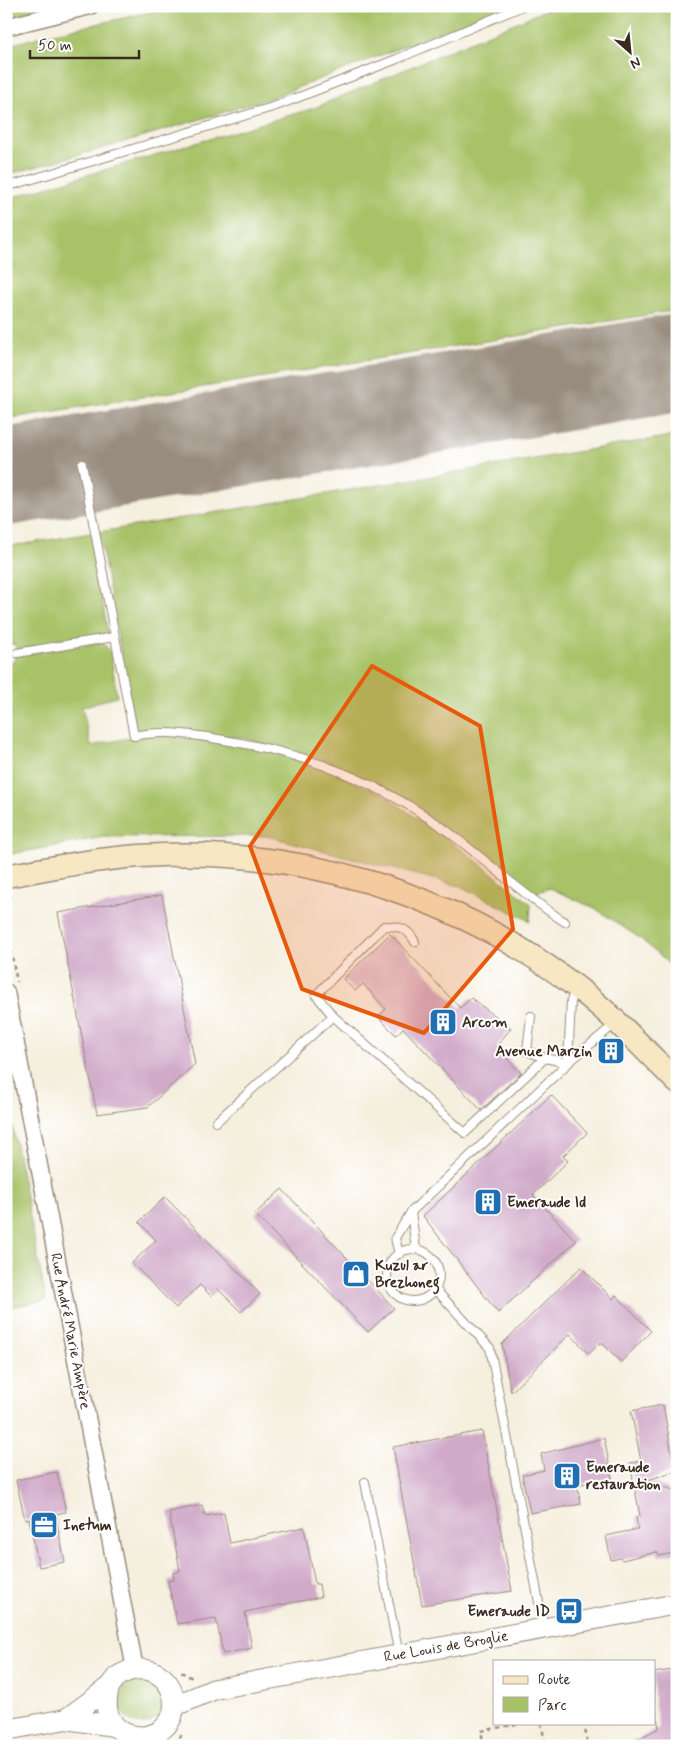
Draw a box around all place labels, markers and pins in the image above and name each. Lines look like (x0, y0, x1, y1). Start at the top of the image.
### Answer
building icon: Arcom (428, 1007, 458, 1037)
place label: Arcom (462, 1013, 507, 1033)
building icon: Avenue Marzin (596, 1036, 626, 1066)
place label: Avenue Marzin (496, 1042, 592, 1062)
building icon: Emeraude Id (473, 1187, 503, 1217)
place label: Emeraude Id (507, 1193, 586, 1213)
place label: Kuzul ar Brezhoneg (375, 1256, 440, 1295)
shop icon: Kuzul ar Brezhoneg (341, 1259, 371, 1289)
place label: Emeraude restauration (586, 1458, 661, 1495)
building icon: Emeraude restauration (552, 1461, 582, 1491)
office icon: Inetum (29, 1510, 59, 1540)
place label: Inetum (63, 1516, 112, 1536)
bus stop icon: Emeraude ID (554, 1596, 584, 1626)
place label: Emeraude ID (468, 1602, 550, 1622)

